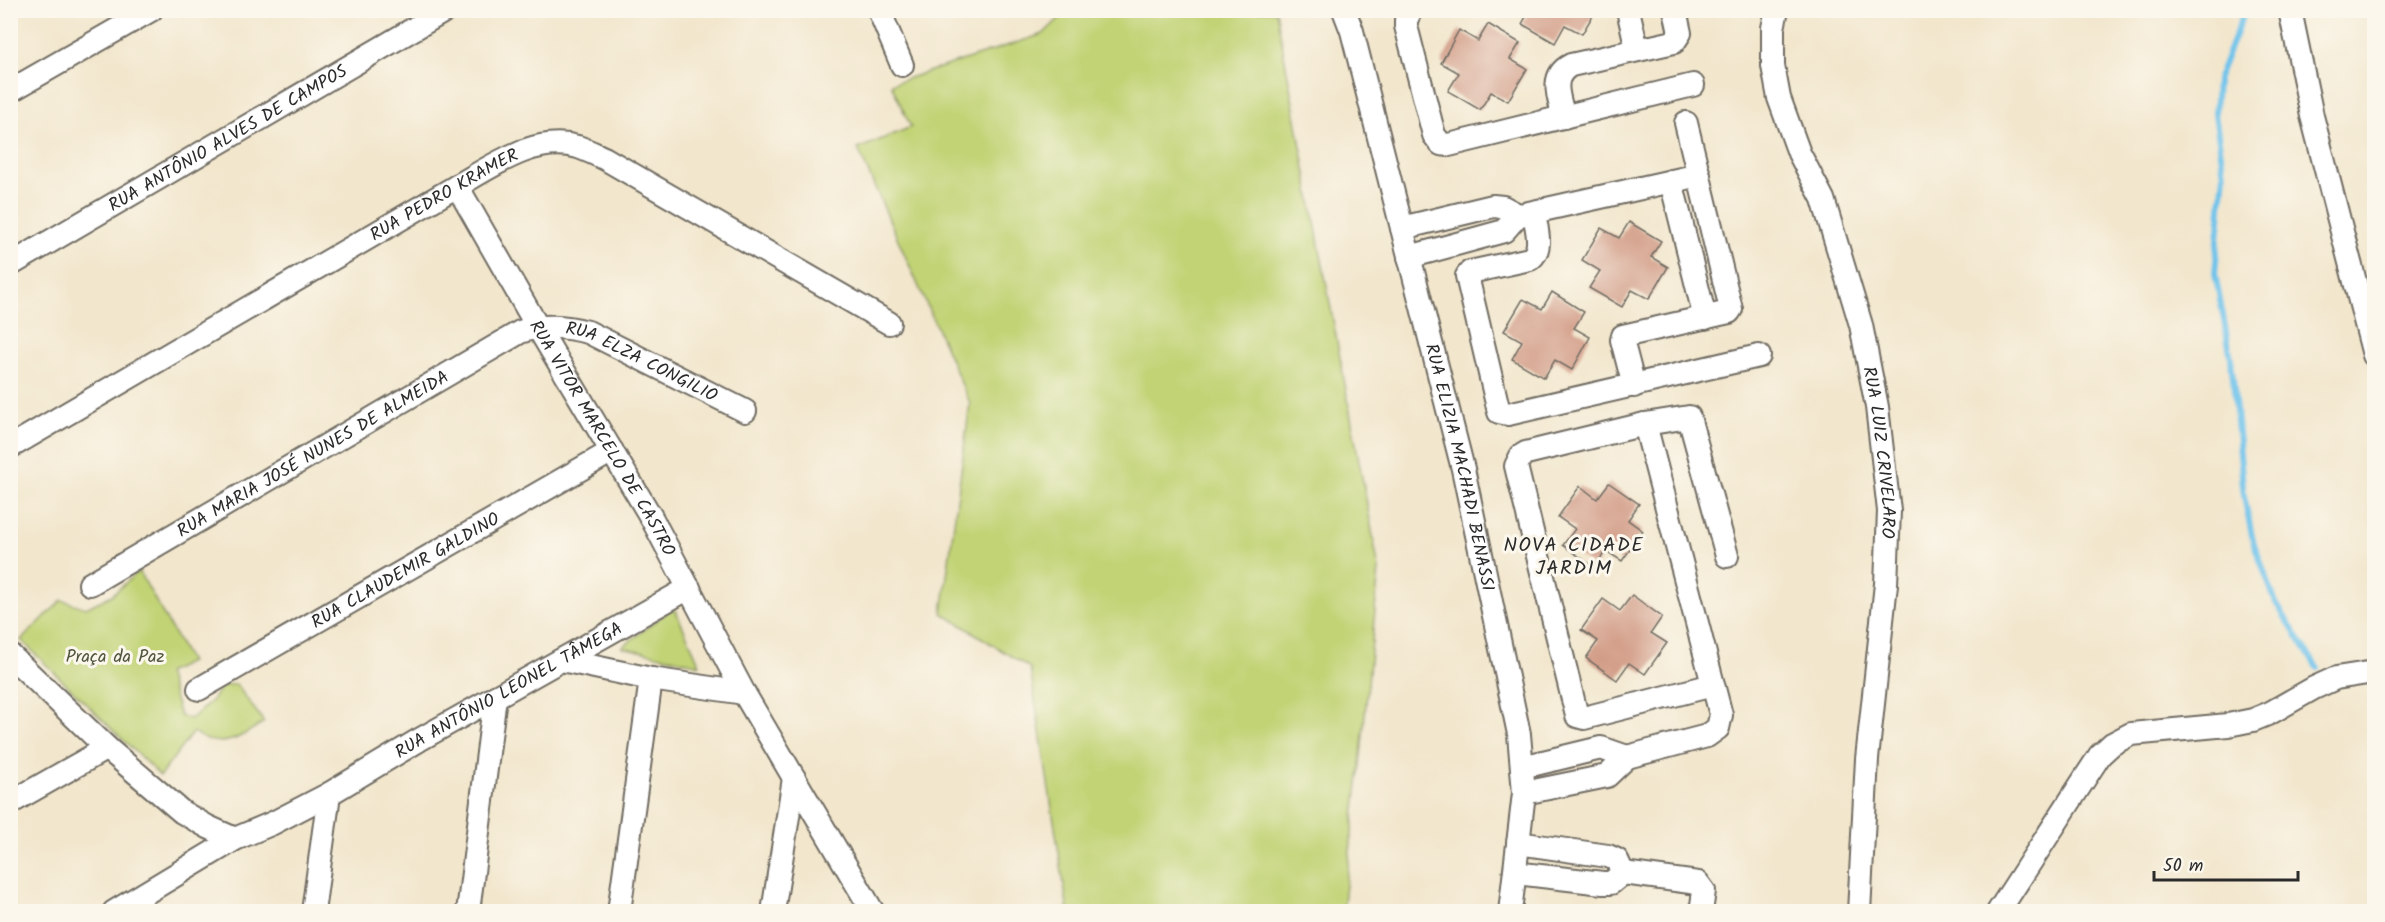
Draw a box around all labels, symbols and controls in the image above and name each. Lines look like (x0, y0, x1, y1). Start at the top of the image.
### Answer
street label: RUA ANTÔNIO ALVES DE CAMPOS (103, 57, 354, 220)
street label: RUA PEDRO KRAMER (365, 142, 523, 250)
street label: RUA VITOR MARCELO DE CASTRO (520, 315, 682, 562)
street label: RUA ELZA CONGILIO (563, 315, 722, 411)
street label: RUA ELIZIA MACHADI BENASSI (1416, 341, 1501, 594)
street label: RUA MARIA JOSÉ NUNES DE ALMEIDA (172, 364, 455, 546)
street label: RUA LUIZ CRIVELARO (1853, 364, 1902, 539)
street label: RUA CLAUDEMIR GALDINO (306, 506, 506, 637)
district label: NOVA CIDADE JARDIM (1504, 530, 1644, 585)
street label: RUA ANTÔNIO LEONEL TÂMEGA (390, 615, 628, 767)
park label: Praça da Paz (66, 643, 164, 672)
scale bar (2154, 844, 2298, 882)
text: 50 m (2163, 852, 2203, 881)

